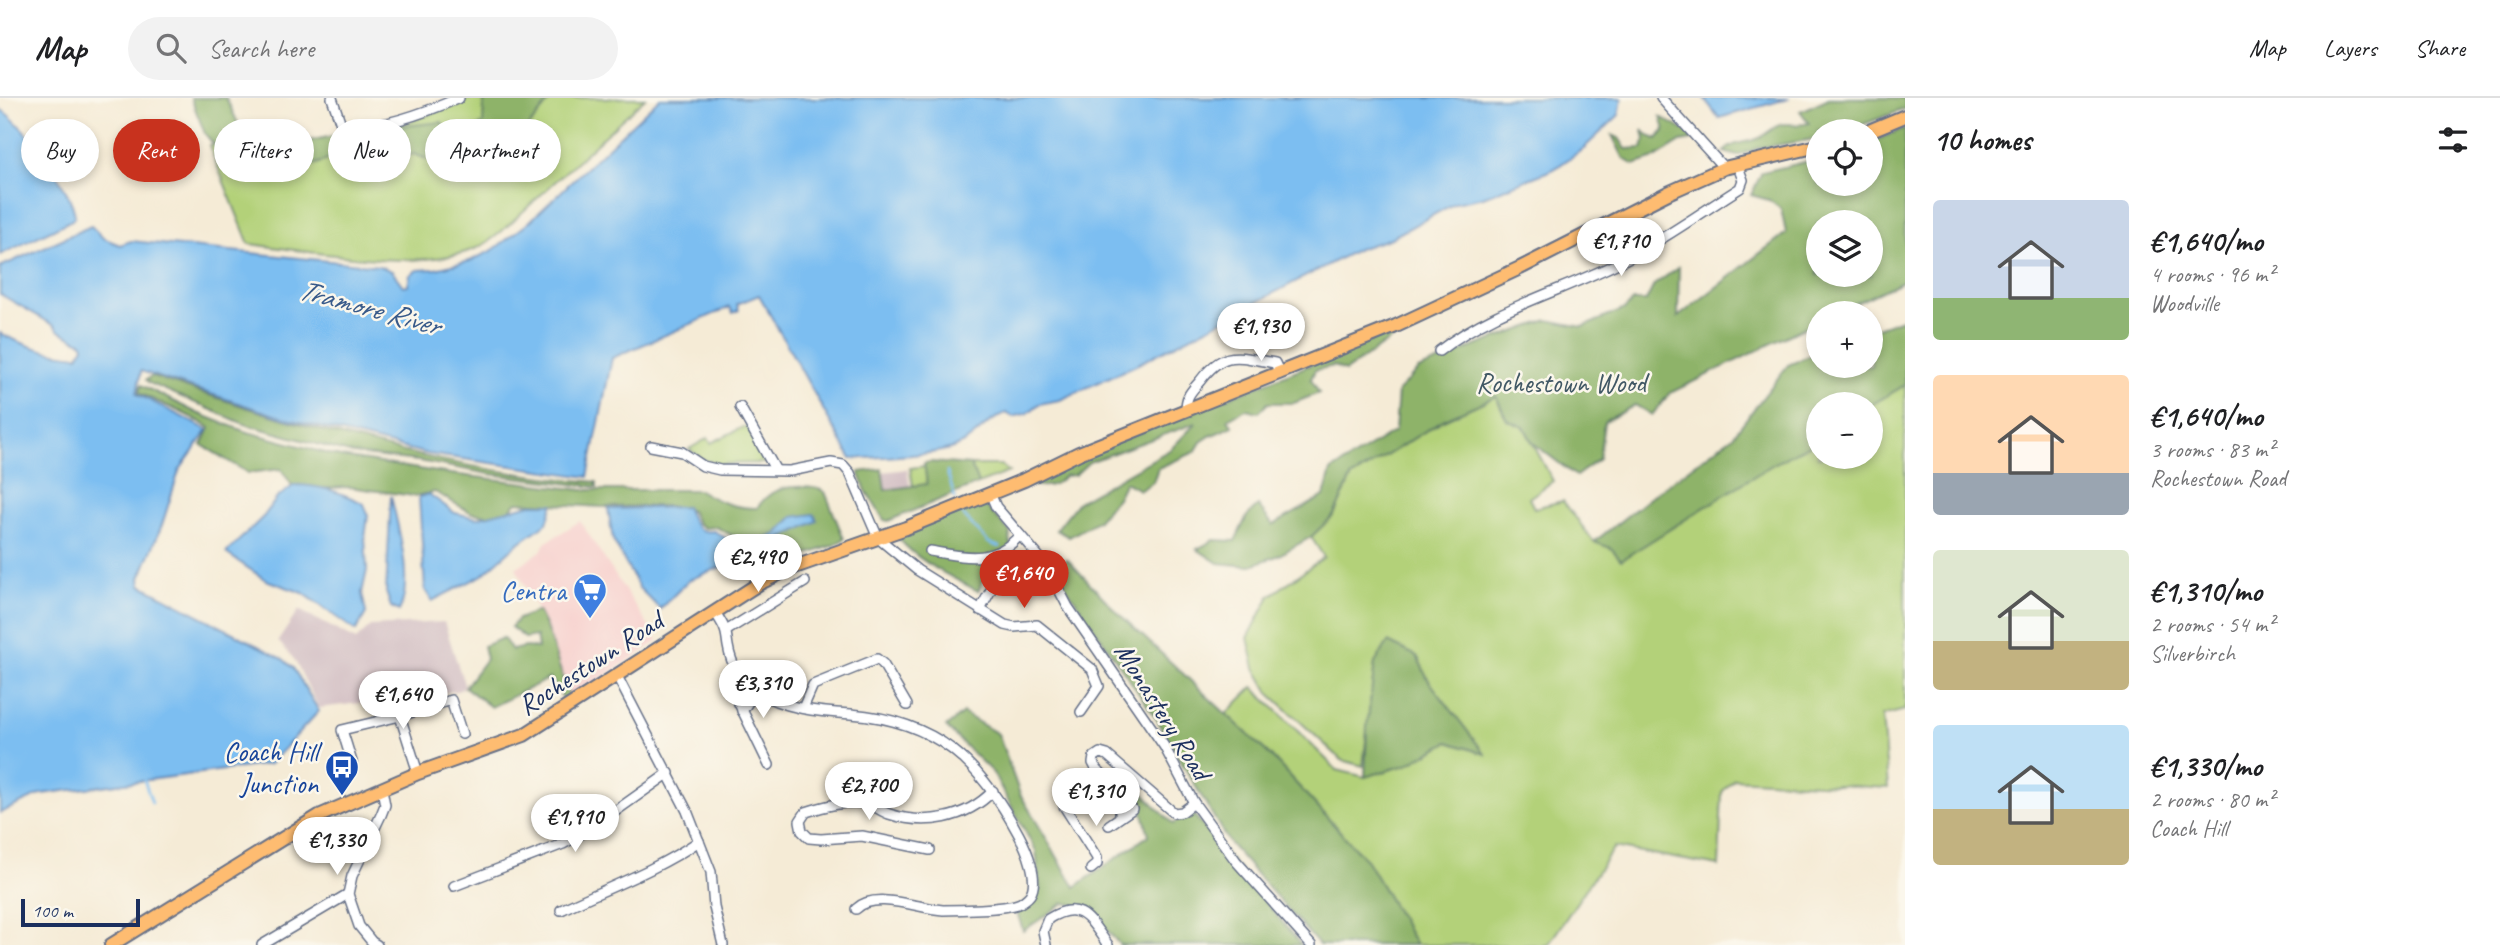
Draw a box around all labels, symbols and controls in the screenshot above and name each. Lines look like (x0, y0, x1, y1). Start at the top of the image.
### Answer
search box (128, 17, 618, 80)
text: Map (35, 27, 86, 69)
icon: search (152, 29, 190, 67)
text: Search here (208, 32, 314, 65)
text: Map (2249, 33, 2286, 63)
text: Layers (2324, 33, 2377, 63)
text: Share (2415, 33, 2465, 63)
chip: Buy (21, 119, 99, 182)
chip: Rent (113, 119, 200, 182)
chip: Filters (214, 119, 314, 182)
chip: New (328, 119, 411, 182)
chip: Apartment (425, 119, 561, 182)
map controls (1806, 119, 1883, 469)
button: locate (1806, 119, 1883, 196)
text: 10 homes (1933, 121, 2031, 159)
icon: filters (2434, 121, 2472, 159)
button: layers (1806, 210, 1883, 287)
pin: €1,710 (1564, 218, 1678, 278)
text: €1,640/mo (2150, 222, 2263, 260)
text: €1,710 (1593, 226, 1649, 255)
icon: home (1989, 228, 2073, 312)
text: 4 rooms · 96 m² (2150, 260, 2274, 289)
water label: Tramore River (294, 270, 448, 345)
text: Woodville (2150, 289, 2219, 318)
button: + (1806, 301, 1883, 378)
pin: €1,930 (1204, 303, 1318, 363)
text: €1,930 (1233, 311, 1289, 340)
park label: Rochestown Wood (1476, 365, 1650, 400)
button: − (1806, 392, 1883, 469)
text: €1,640/mo (2150, 397, 2263, 435)
icon: home (1989, 403, 2073, 487)
text: 3 rooms · 83 m² (2150, 435, 2274, 464)
text: Rochestown Road (2150, 464, 2286, 493)
pin: €2,490 (701, 534, 815, 594)
text: €2,490 (730, 542, 786, 571)
pin: €1,640 (967, 550, 1081, 610)
text: €1,640 (996, 558, 1052, 587)
supermarket icon: Centra (571, 571, 609, 620)
text: €1,310/mo (2150, 572, 2262, 610)
place label: Centra (501, 573, 568, 608)
icon: home (1989, 578, 2073, 662)
street label: Rochestown Road (511, 601, 672, 723)
text: 2 rooms · 54 m² (2150, 610, 2274, 639)
street label: Monastery Road (1107, 636, 1221, 789)
text: Silverbirch (2150, 639, 2235, 668)
pin: €3,310 (706, 660, 820, 720)
text: €3,310 (735, 668, 791, 697)
pin: €1,640 (346, 672, 460, 731)
text: €1,640 (375, 679, 431, 708)
place label: Coach Hill Junction (224, 734, 323, 801)
text: €1,330/mo (2150, 747, 2262, 785)
bus stop icon: Coach Hill Junction (323, 748, 361, 797)
icon: home (1989, 753, 2073, 837)
pin: €2,700 (812, 762, 926, 822)
pin: €1,310 (1039, 768, 1153, 828)
text: €2,700 (841, 770, 897, 799)
text: €1,310 (1068, 776, 1124, 805)
text: 2 rooms · 80 m² (2150, 785, 2274, 814)
pin: €1,910 (518, 794, 632, 854)
text: €1,910 (547, 802, 603, 831)
text: Coach Hill (2150, 814, 2227, 843)
pin: €1,330 (280, 818, 394, 877)
text: €1,330 (309, 825, 365, 854)
scale bar (21, 896, 140, 928)
text: 100 m (32, 899, 73, 923)

